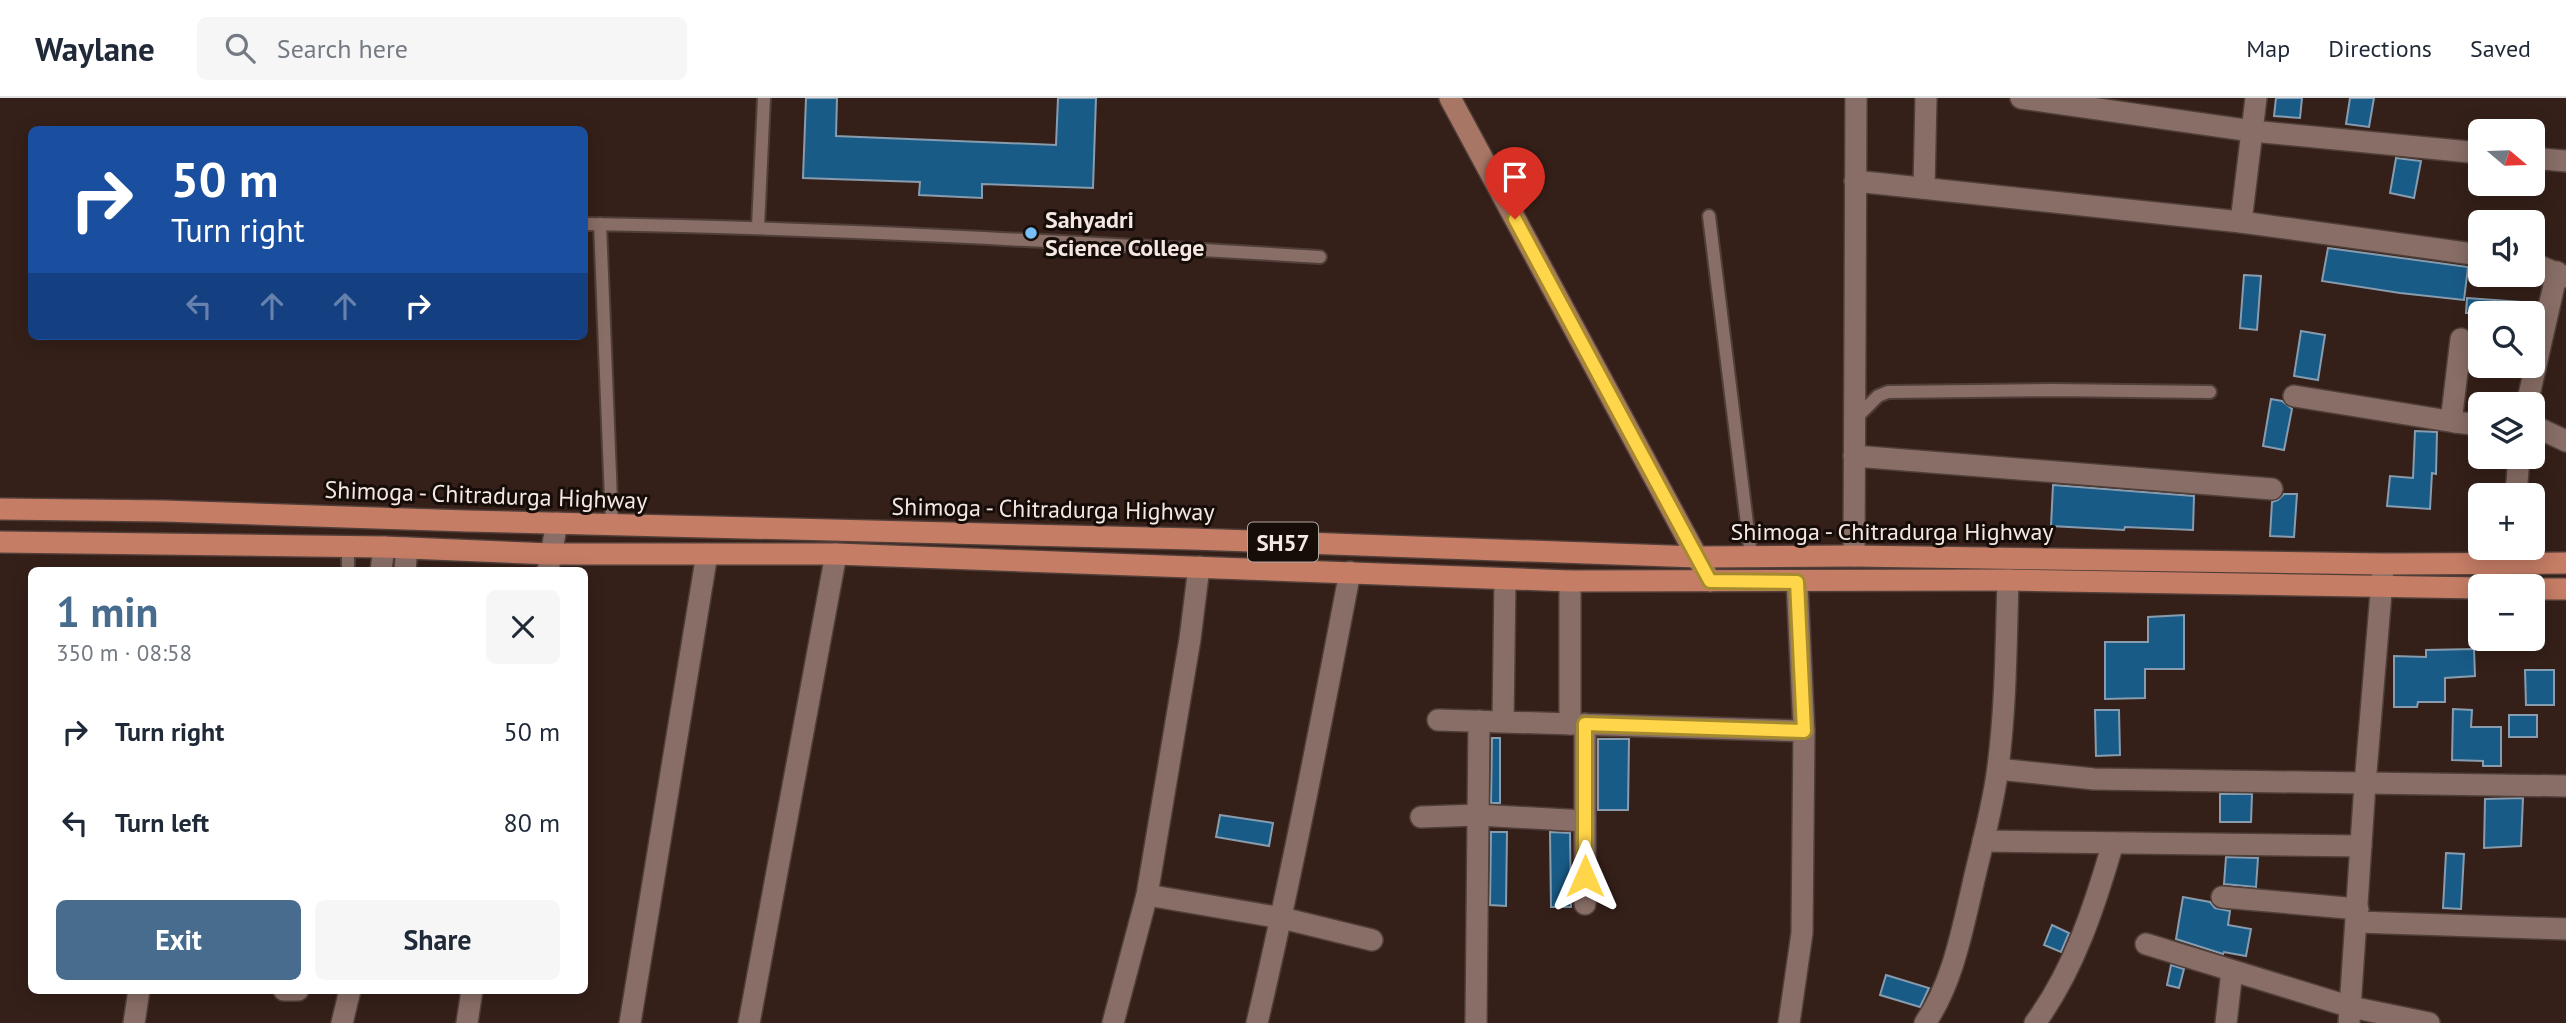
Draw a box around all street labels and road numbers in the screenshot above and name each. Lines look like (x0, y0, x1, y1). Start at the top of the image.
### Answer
street label: Shimoga - Chitradurga Highway (324, 474, 648, 516)
street label: Shimoga - Chitradurga Highway (891, 491, 1215, 527)
street label: Shimoga - Chitradurga Highway (1730, 516, 2054, 547)
road number: SH57 (1248, 522, 1318, 562)

